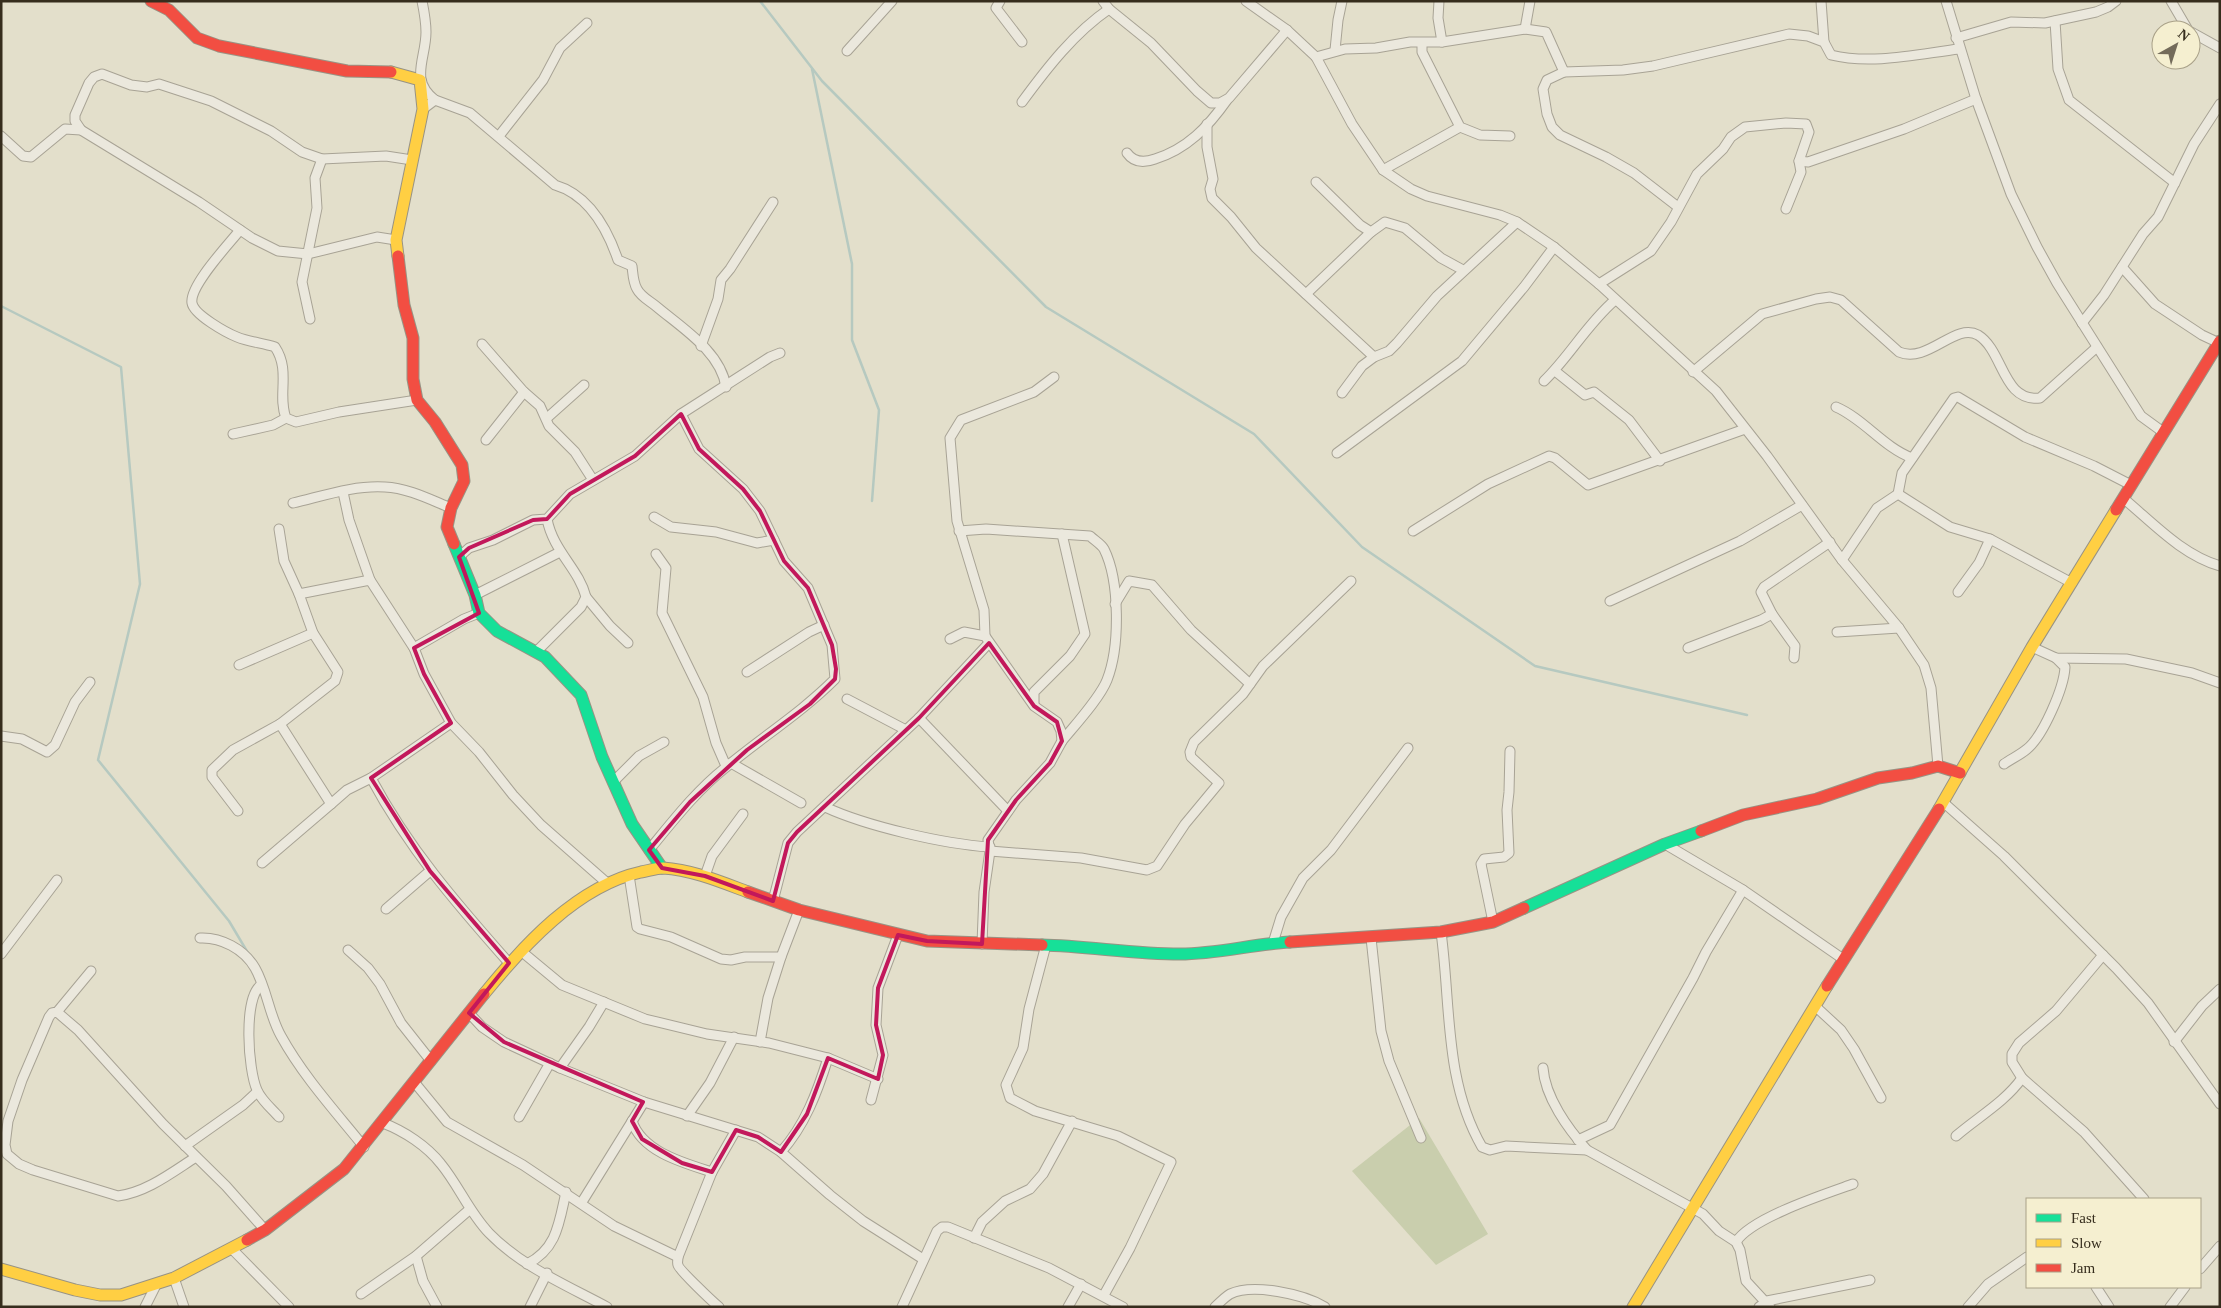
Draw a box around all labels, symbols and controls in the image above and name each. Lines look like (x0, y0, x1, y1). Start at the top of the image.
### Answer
north arrow (2151, 20, 2201, 70)
text: N (2175, 26, 2193, 44)
legend (2026, 1198, 2201, 1288)
text: Fast (2071, 1210, 2097, 1226)
text: Slow (2071, 1235, 2102, 1251)
text: Jam (2071, 1260, 2095, 1276)

